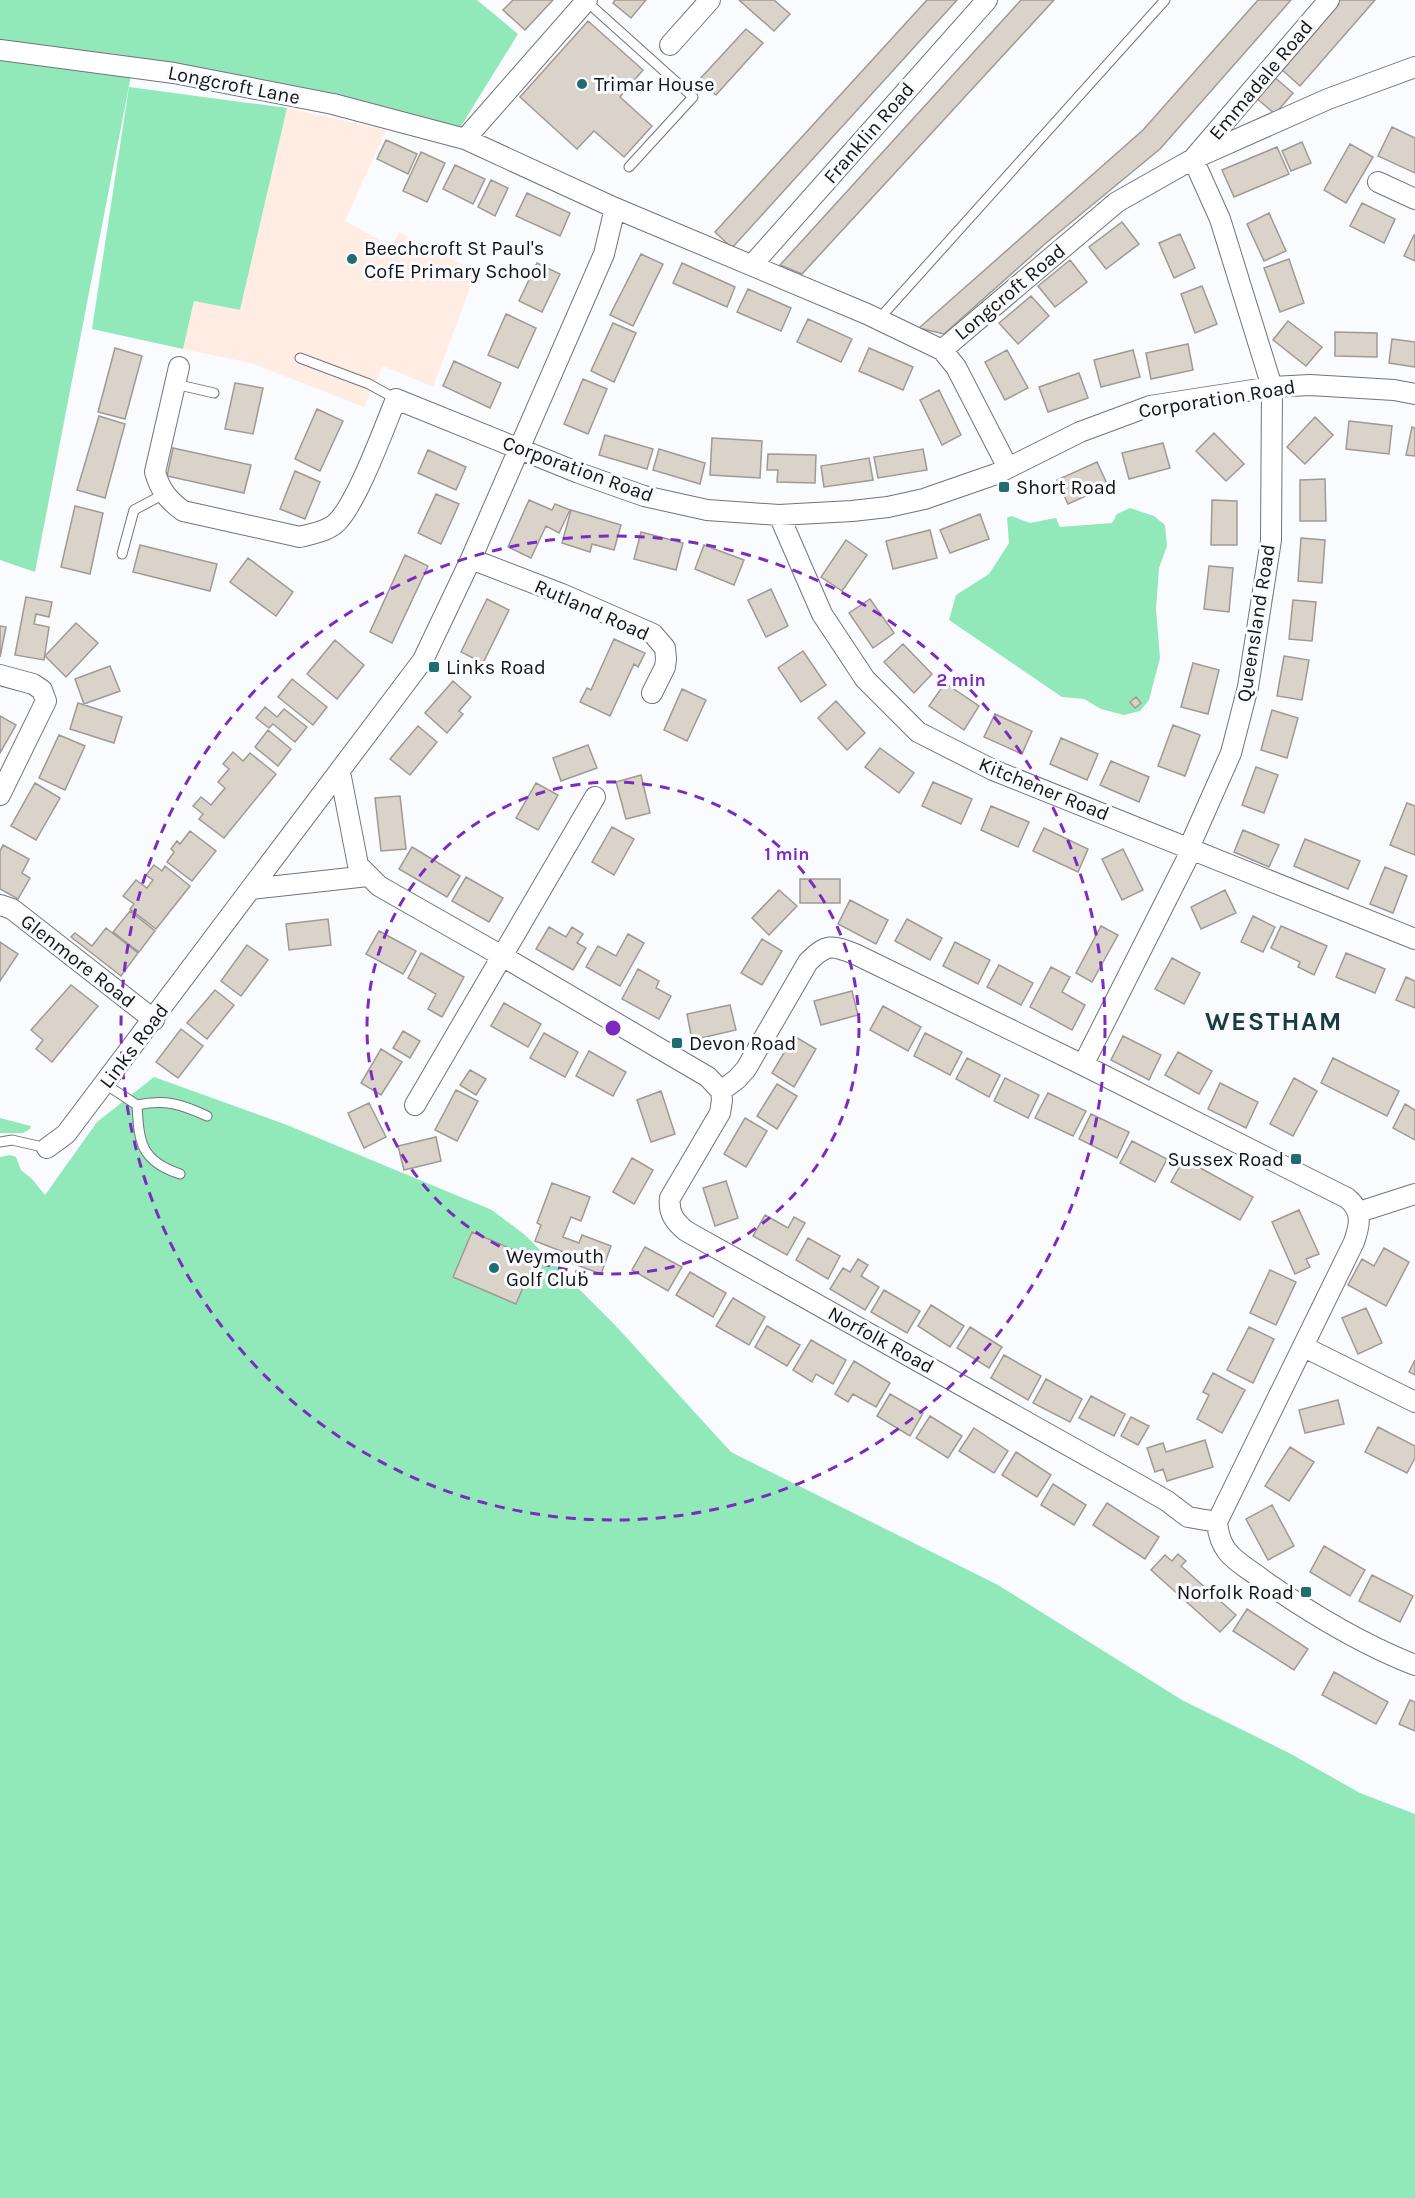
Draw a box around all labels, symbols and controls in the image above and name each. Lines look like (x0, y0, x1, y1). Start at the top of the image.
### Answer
street label: Emmadale Road (1204, 15, 1318, 145)
street label: Longcroft Lane (166, 61, 302, 109)
place label: Trimar House (594, 73, 715, 96)
marker: Trimar House (575, 77, 589, 91)
street label: Franklin Road (819, 78, 919, 188)
place label: Beechcroft St Paul's CofE Primary School (364, 237, 547, 283)
street label: Longcroft Road (950, 239, 1070, 345)
marker: Beechcroft St Paul's CofE Primary School (345, 252, 359, 266)
street label: Corporation Road (1137, 375, 1297, 423)
street label: Corporation Road (500, 431, 656, 507)
place label: Short Road (1016, 476, 1117, 499)
marker: Short Road (997, 480, 1011, 494)
street label: Queensland Road (1232, 542, 1280, 704)
street label: Rutland Road (531, 574, 653, 646)
place label: Links Road (446, 656, 546, 679)
marker: Links Road (427, 660, 441, 674)
text: 2 min (936, 669, 986, 691)
street label: Kitchener Road (975, 752, 1113, 826)
text: 1 min (764, 843, 810, 865)
street label: Glenmore Road (16, 909, 140, 1013)
street label: Links Road (95, 999, 173, 1093)
district label: WESTHAM (1205, 1006, 1343, 1037)
centre of rings (603, 1018, 623, 1038)
place label: Devon Road (689, 1032, 796, 1055)
marker: Devon Road (670, 1036, 684, 1050)
place label: Sussex Road (1167, 1148, 1284, 1171)
marker: Sussex Road (1289, 1152, 1303, 1166)
place label: Weymouth Golf Club (506, 1245, 604, 1291)
marker: Weymouth Golf Club (487, 1261, 501, 1275)
street label: Norfolk Road (824, 1302, 938, 1378)
place label: Norfolk Road (1177, 1581, 1294, 1604)
marker: Norfolk Road (1299, 1585, 1313, 1599)

